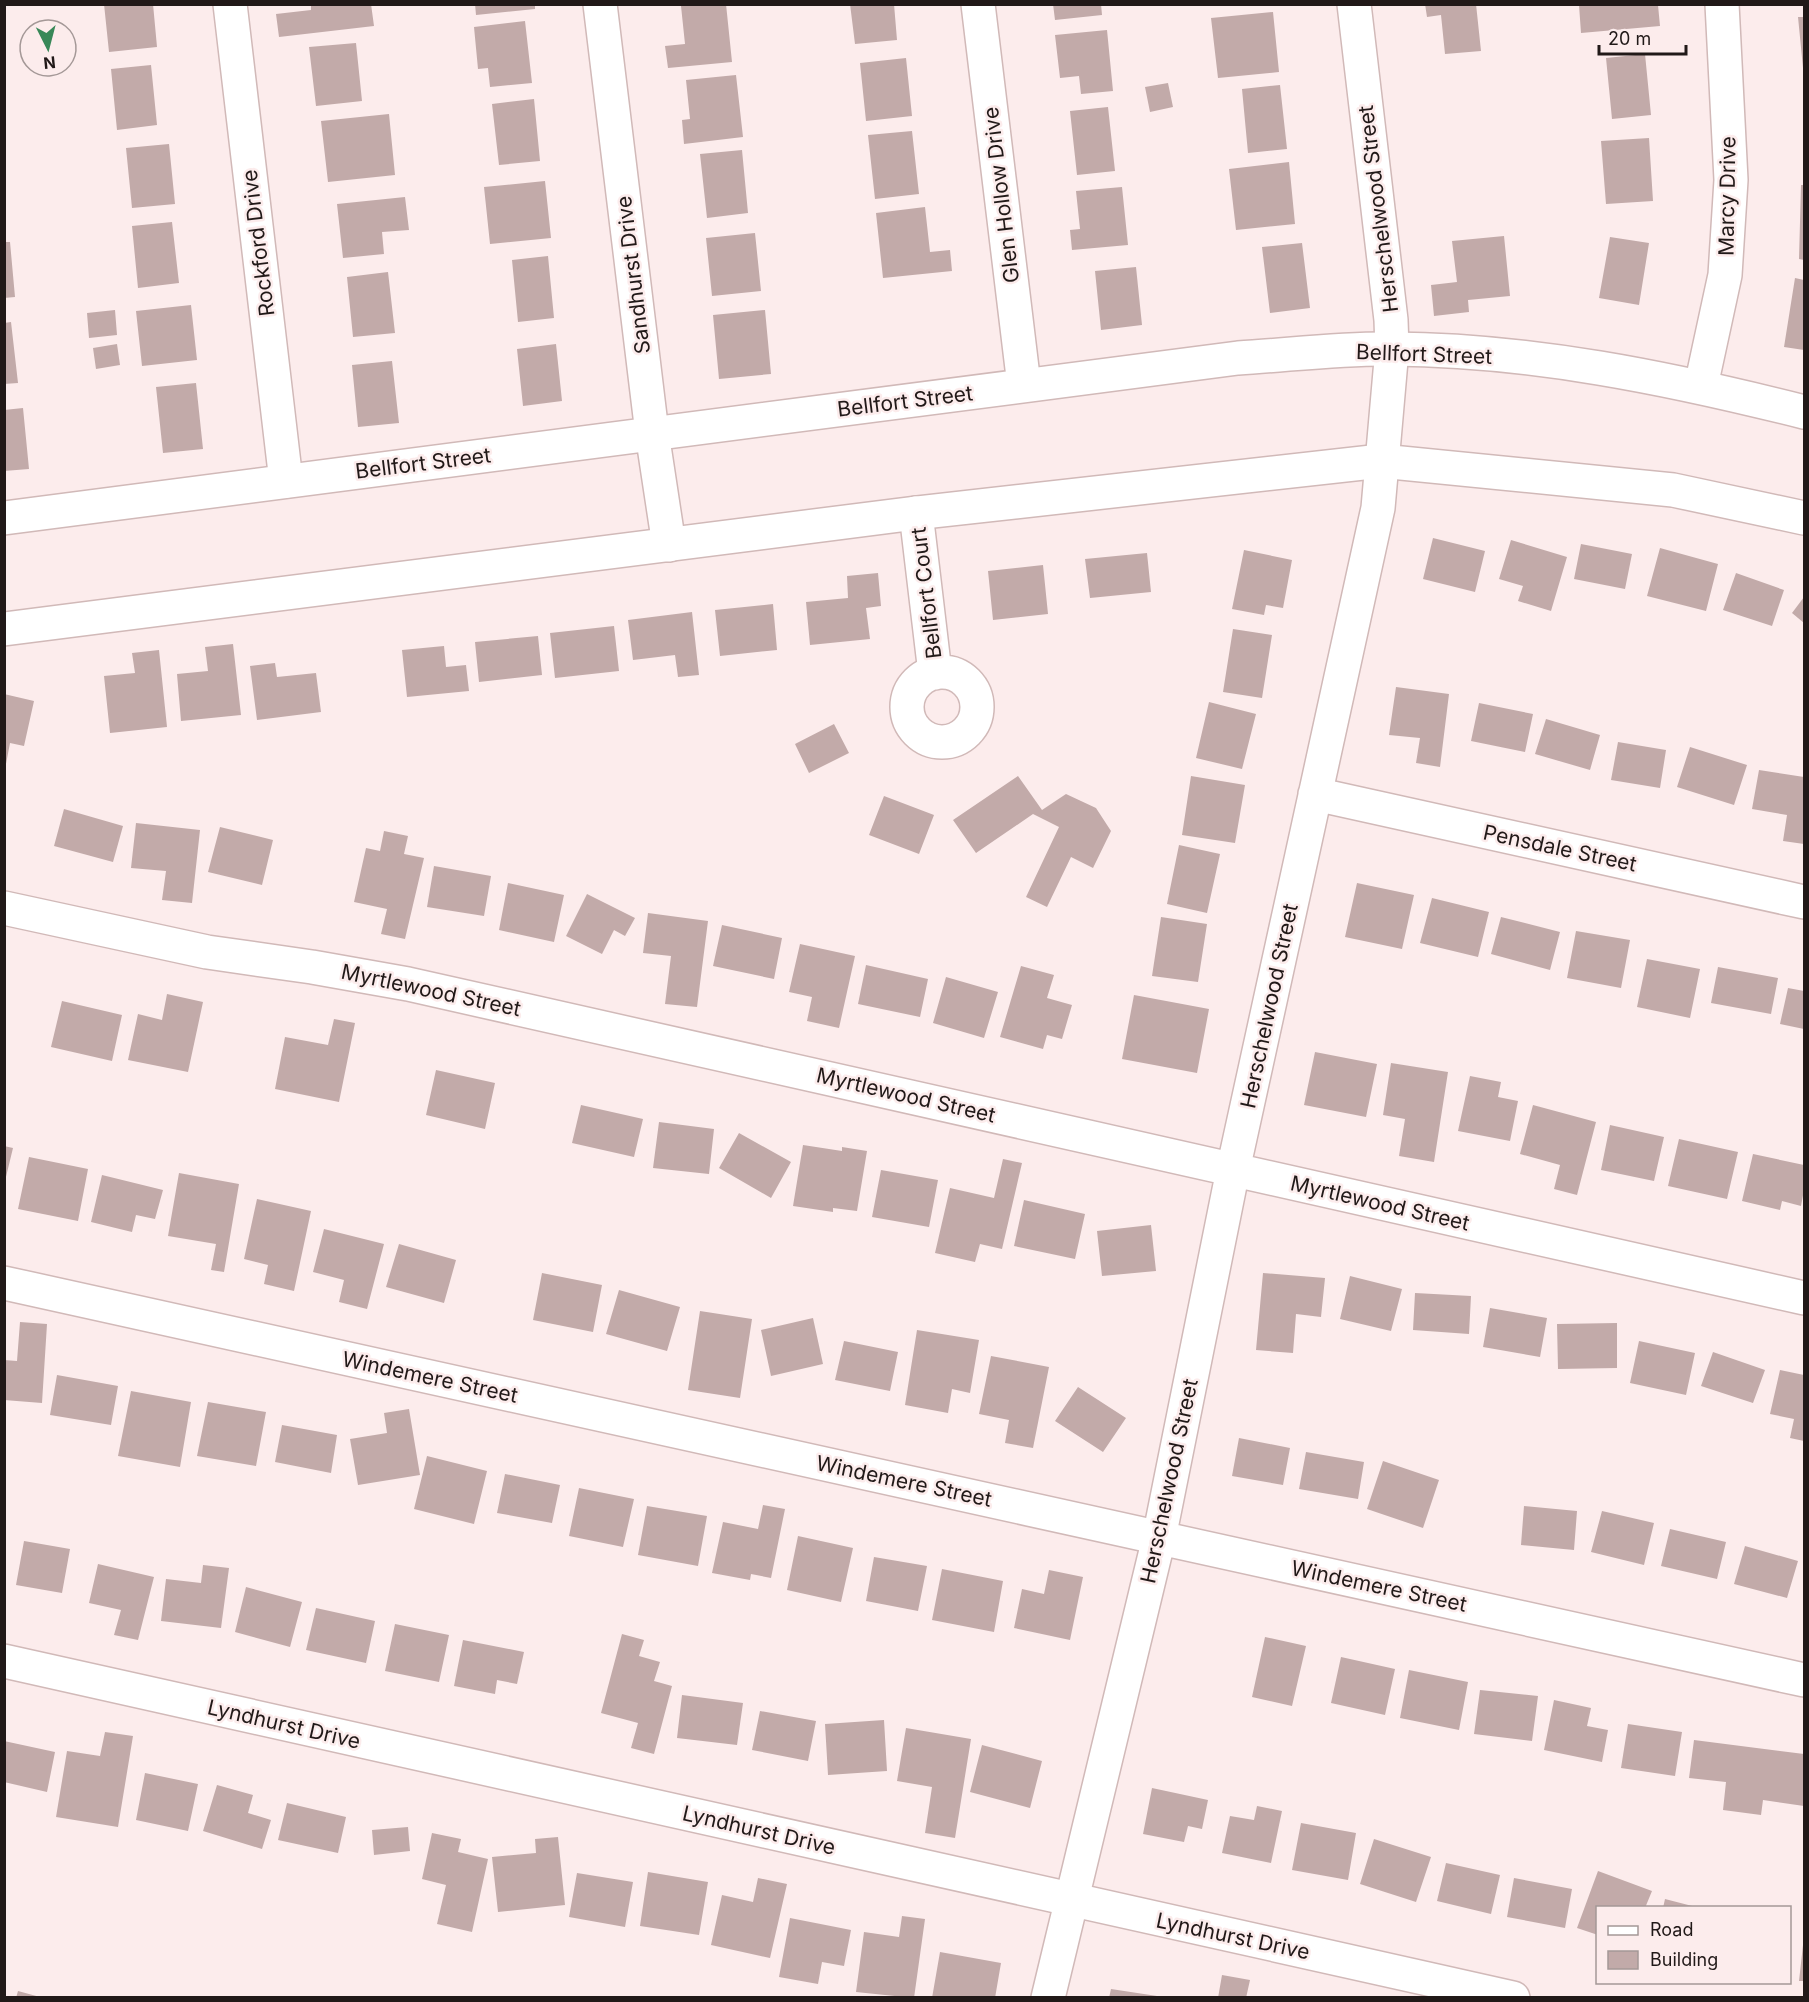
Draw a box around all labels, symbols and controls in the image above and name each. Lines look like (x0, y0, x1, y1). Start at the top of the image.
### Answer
north arrow (18, 18, 78, 78)
scale bar (1599, 18, 1686, 56)
text: 20 m (1608, 28, 1651, 49)
text: N (42, 52, 57, 74)
street label: Herschelwood Street (1353, 104, 1403, 314)
street label: Glen Hollow Drive (978, 106, 1024, 284)
street label: Marcy Drive (1713, 136, 1741, 256)
street label: Rockford Drive (237, 168, 279, 318)
street label: Sandhurst Drive (611, 194, 655, 356)
street label: Bellfort Street (1356, 339, 1493, 369)
street label: Bellfort Street (836, 380, 974, 422)
street label: Bellfort Street (354, 442, 492, 484)
street label: Bellfort Court (906, 526, 946, 660)
street label: Pensdale Street (1481, 820, 1639, 876)
street label: Herschelwood Street (1235, 901, 1303, 1111)
street label: Myrtlewood Street (339, 959, 523, 1021)
street label: Myrtlewood Street (814, 1062, 998, 1128)
street label: Myrtlewood Street (1288, 1170, 1472, 1236)
street label: Windemere Street (340, 1346, 520, 1408)
street label: Herschelwood Street (1135, 1376, 1203, 1586)
street label: Windemere Street (814, 1450, 994, 1512)
street label: Windemere Street (1289, 1555, 1469, 1617)
street label: Lyndhurst Drive (205, 1694, 363, 1754)
street label: Lyndhurst Drive (680, 1800, 838, 1860)
legend (1596, 1906, 1791, 1984)
street label: Lyndhurst Drive (1154, 1908, 1312, 1964)
text: Road (1650, 1919, 1693, 1940)
text: Building (1650, 1949, 1718, 1970)

